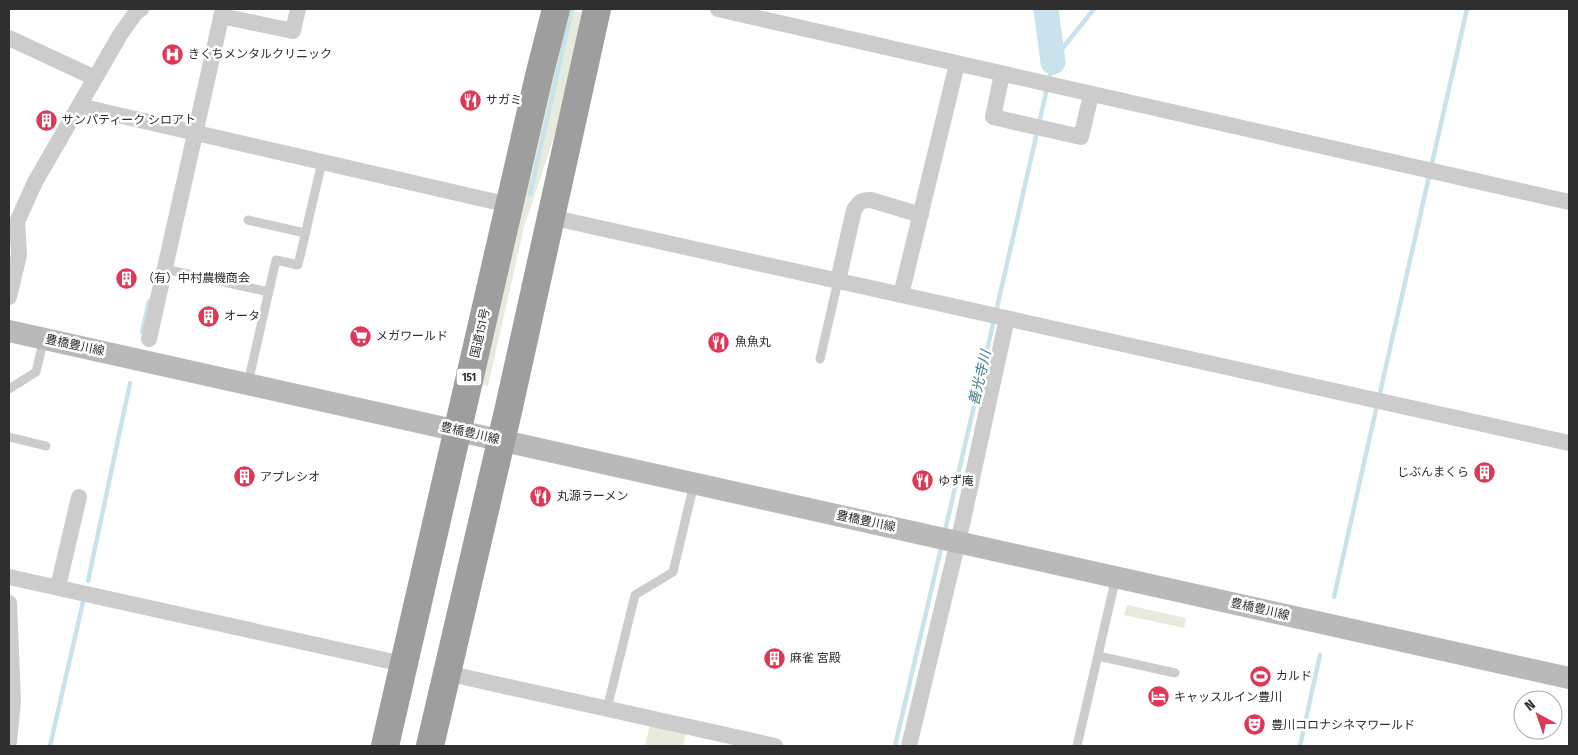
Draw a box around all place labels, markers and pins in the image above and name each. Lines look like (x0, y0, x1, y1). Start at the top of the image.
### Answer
hospital icon: きくちメンタルクリニック (160, 42, 184, 66)
place label: きくちメンタルクリニック (188, 47, 332, 61)
restaurant icon: サガミ (458, 88, 482, 112)
place label: サガミ (486, 93, 522, 107)
building icon: サンパティーク シロアト (34, 108, 58, 132)
place label: サンパティーク シロアト (62, 113, 196, 127)
building icon: （有）中村農機商会 (114, 266, 138, 290)
place label: （有）中村農機商会 (142, 271, 250, 285)
building icon: オータ (196, 304, 220, 328)
place label: オータ (224, 309, 260, 323)
supermarket icon: メガワールド (348, 324, 372, 348)
place label: メガワールド (376, 329, 448, 343)
restaurant icon: 魚魚丸 (707, 330, 731, 354)
place label: 魚魚丸 (735, 335, 771, 349)
building icon: じぶんまくら (1473, 460, 1497, 484)
building icon: アプレシオ (232, 465, 256, 489)
place label: じぶんまくら (1397, 465, 1469, 479)
restaurant icon: ゆず庵 (910, 469, 934, 493)
place label: アプレシオ (260, 470, 320, 484)
place label: ゆず庵 (938, 474, 974, 488)
restaurant icon: 丸源ラーメン (529, 484, 553, 508)
place label: 丸源ラーメン (557, 489, 629, 503)
building icon: 麻雀 宮殿 (762, 646, 786, 670)
place label: 麻雀 宮殿 (790, 651, 841, 665)
sports icon: カルド (1248, 664, 1272, 688)
place label: カルド (1276, 669, 1312, 683)
hotel icon: キャッスルイン豊川 (1146, 685, 1170, 709)
place label: キャッスルイン豊川 (1174, 690, 1282, 704)
theatre icon: 豊川コロナシネマワールド (1243, 713, 1267, 737)
place label: 豊川コロナシネマワールド (1271, 718, 1415, 732)

